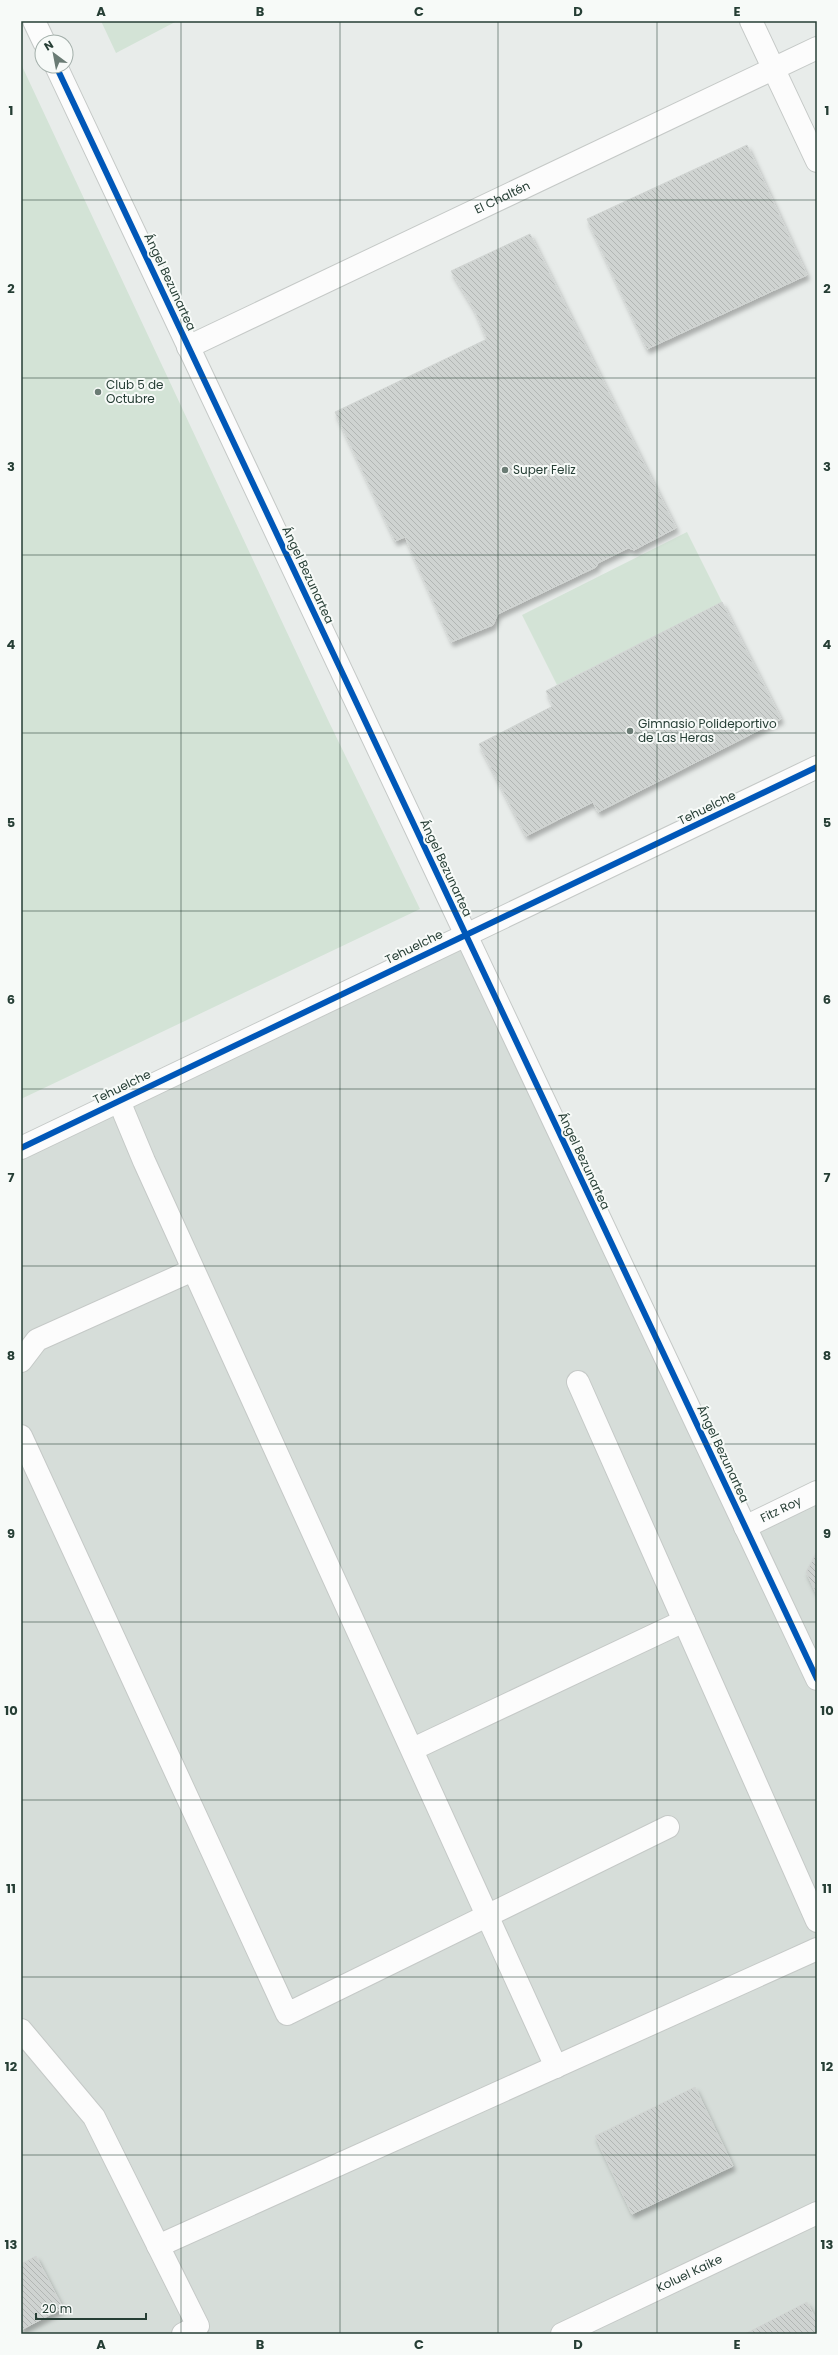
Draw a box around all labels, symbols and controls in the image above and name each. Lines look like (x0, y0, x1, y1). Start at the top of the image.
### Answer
text: A (96, 2, 106, 21)
text: B (256, 2, 265, 21)
text: C (414, 2, 424, 21)
text: D (573, 2, 583, 21)
text: E (733, 2, 741, 21)
north arrow (34, 34, 74, 74)
text: N (41, 37, 56, 54)
text: 1 (9, 101, 13, 120)
text: 1 (825, 101, 829, 120)
street label: El Chaltén (471, 177, 533, 218)
street label: Ángel Bezunartea (140, 230, 200, 333)
text: 2 (7, 279, 15, 298)
text: 2 (823, 279, 831, 298)
place label: Club 5 de Octubre (106, 376, 164, 407)
marker: Club 5 de Octubre (93, 387, 103, 397)
text: 3 (7, 457, 15, 476)
text: 3 (823, 457, 831, 476)
place label: Super Feliz (513, 461, 576, 478)
marker: Super Feliz (500, 465, 510, 475)
street label: Ángel Bezunartea (278, 523, 338, 626)
text: 4 (7, 635, 16, 654)
text: 4 (823, 635, 832, 654)
place label: Gimnasio Polideportivo de Las Heras (638, 715, 777, 746)
marker: Gimnasio Polideportivo de Las Heras (625, 726, 635, 736)
street label: Tehuelche (675, 786, 738, 829)
text: 5 (7, 813, 15, 832)
text: 5 (823, 813, 831, 832)
street label: Ángel Bezunartea (416, 816, 476, 919)
street label: Tehuelche (382, 925, 445, 968)
text: 6 (7, 990, 15, 1009)
text: 6 (823, 990, 831, 1009)
street label: Tehuelche (90, 1065, 153, 1108)
street label: Ángel Bezunartea (554, 1109, 614, 1212)
text: 7 (8, 1168, 15, 1187)
text: 7 (824, 1168, 831, 1187)
text: 8 (7, 1346, 15, 1365)
text: 8 (823, 1346, 831, 1365)
street label: Ángel Bezunartea (693, 1402, 753, 1505)
street label: Fitz Roy (757, 1492, 804, 1526)
text: 9 (7, 1524, 15, 1543)
text: 9 (823, 1524, 831, 1543)
text: 10 (4, 1701, 18, 1720)
text: 10 (820, 1701, 834, 1720)
text: 11 (6, 1879, 16, 1898)
text: 11 (822, 1879, 832, 1898)
text: 12 (5, 2057, 18, 2076)
text: 12 (821, 2057, 834, 2076)
text: 13 (5, 2235, 18, 2254)
text: 13 (821, 2235, 834, 2254)
street label: Koluel Kaike (653, 2250, 725, 2296)
scale bar (36, 2295, 146, 2321)
text: 20 m (42, 2300, 72, 2317)
text: A (96, 2335, 106, 2354)
text: B (256, 2335, 265, 2354)
text: C (414, 2335, 424, 2354)
text: D (573, 2335, 583, 2354)
text: E (733, 2335, 741, 2354)

